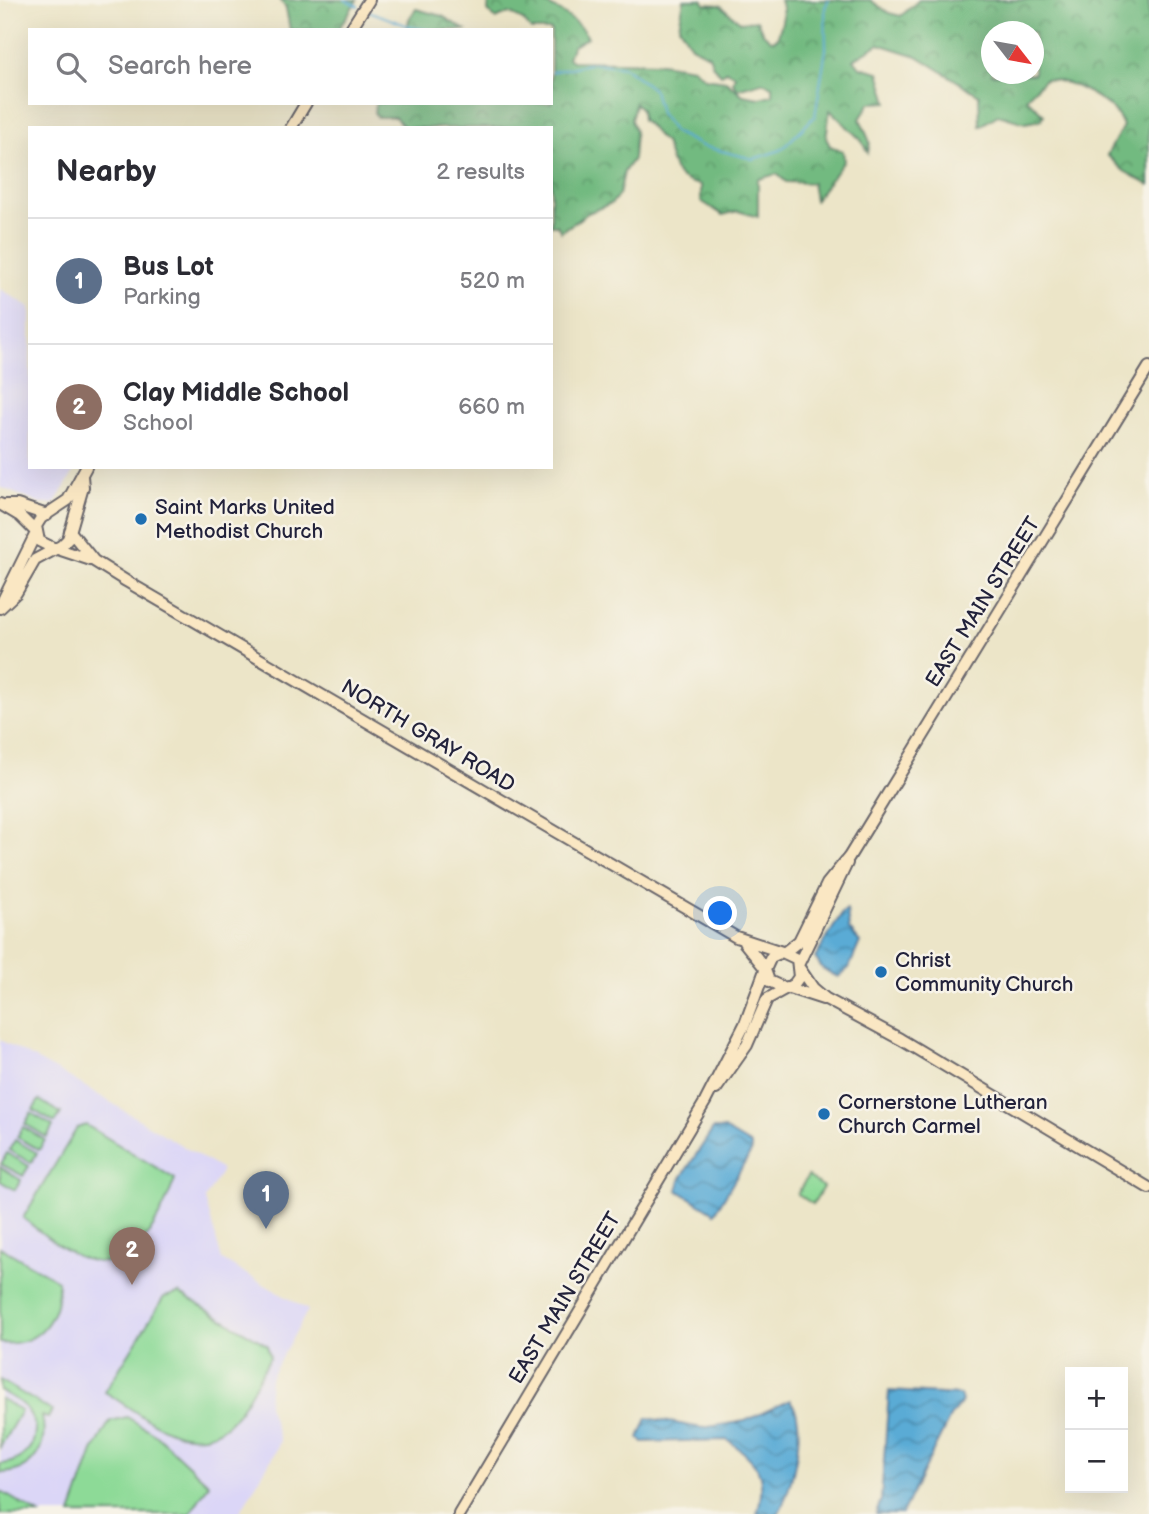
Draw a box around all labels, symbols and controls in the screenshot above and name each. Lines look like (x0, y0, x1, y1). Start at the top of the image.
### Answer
north arrow (981, 21, 1044, 84)
search box (28, 28, 553, 105)
icon: search (52, 48, 90, 86)
text: Search here (108, 51, 252, 82)
text: Nearby (56, 154, 156, 190)
text: 2 results (436, 158, 525, 186)
text: Bus Lot (123, 252, 214, 283)
text: 1 (74, 267, 84, 295)
text: 520 m (459, 267, 525, 295)
text: Parking (123, 283, 201, 311)
text: Clay Middle School (123, 378, 349, 409)
text: 2 (72, 393, 86, 421)
text: 660 m (458, 393, 525, 421)
text: School (123, 409, 193, 437)
place label: Saint Marks United Methodist Church (155, 495, 335, 544)
marker: Saint Marks United Methodist Church (133, 511, 149, 527)
street label: EAST MAIN STREET (920, 512, 1046, 692)
street label: NORTH GRAY ROAD (337, 674, 519, 798)
your location (703, 896, 737, 930)
place label: Christ Community Church (895, 948, 1073, 997)
marker: Christ Community Church (873, 964, 889, 980)
place label: Cornerstone Lutheran Church Carmel (838, 1090, 1048, 1139)
marker: Cornerstone Lutheran Church Carmel (816, 1106, 832, 1122)
pin: 1 (243, 1171, 289, 1229)
street label: EAST MAIN STREET (504, 1207, 626, 1388)
pin: 2 (109, 1227, 155, 1285)
map controls (1065, 1367, 1128, 1493)
button: + (1065, 1367, 1128, 1430)
button: − (1065, 1430, 1128, 1493)

